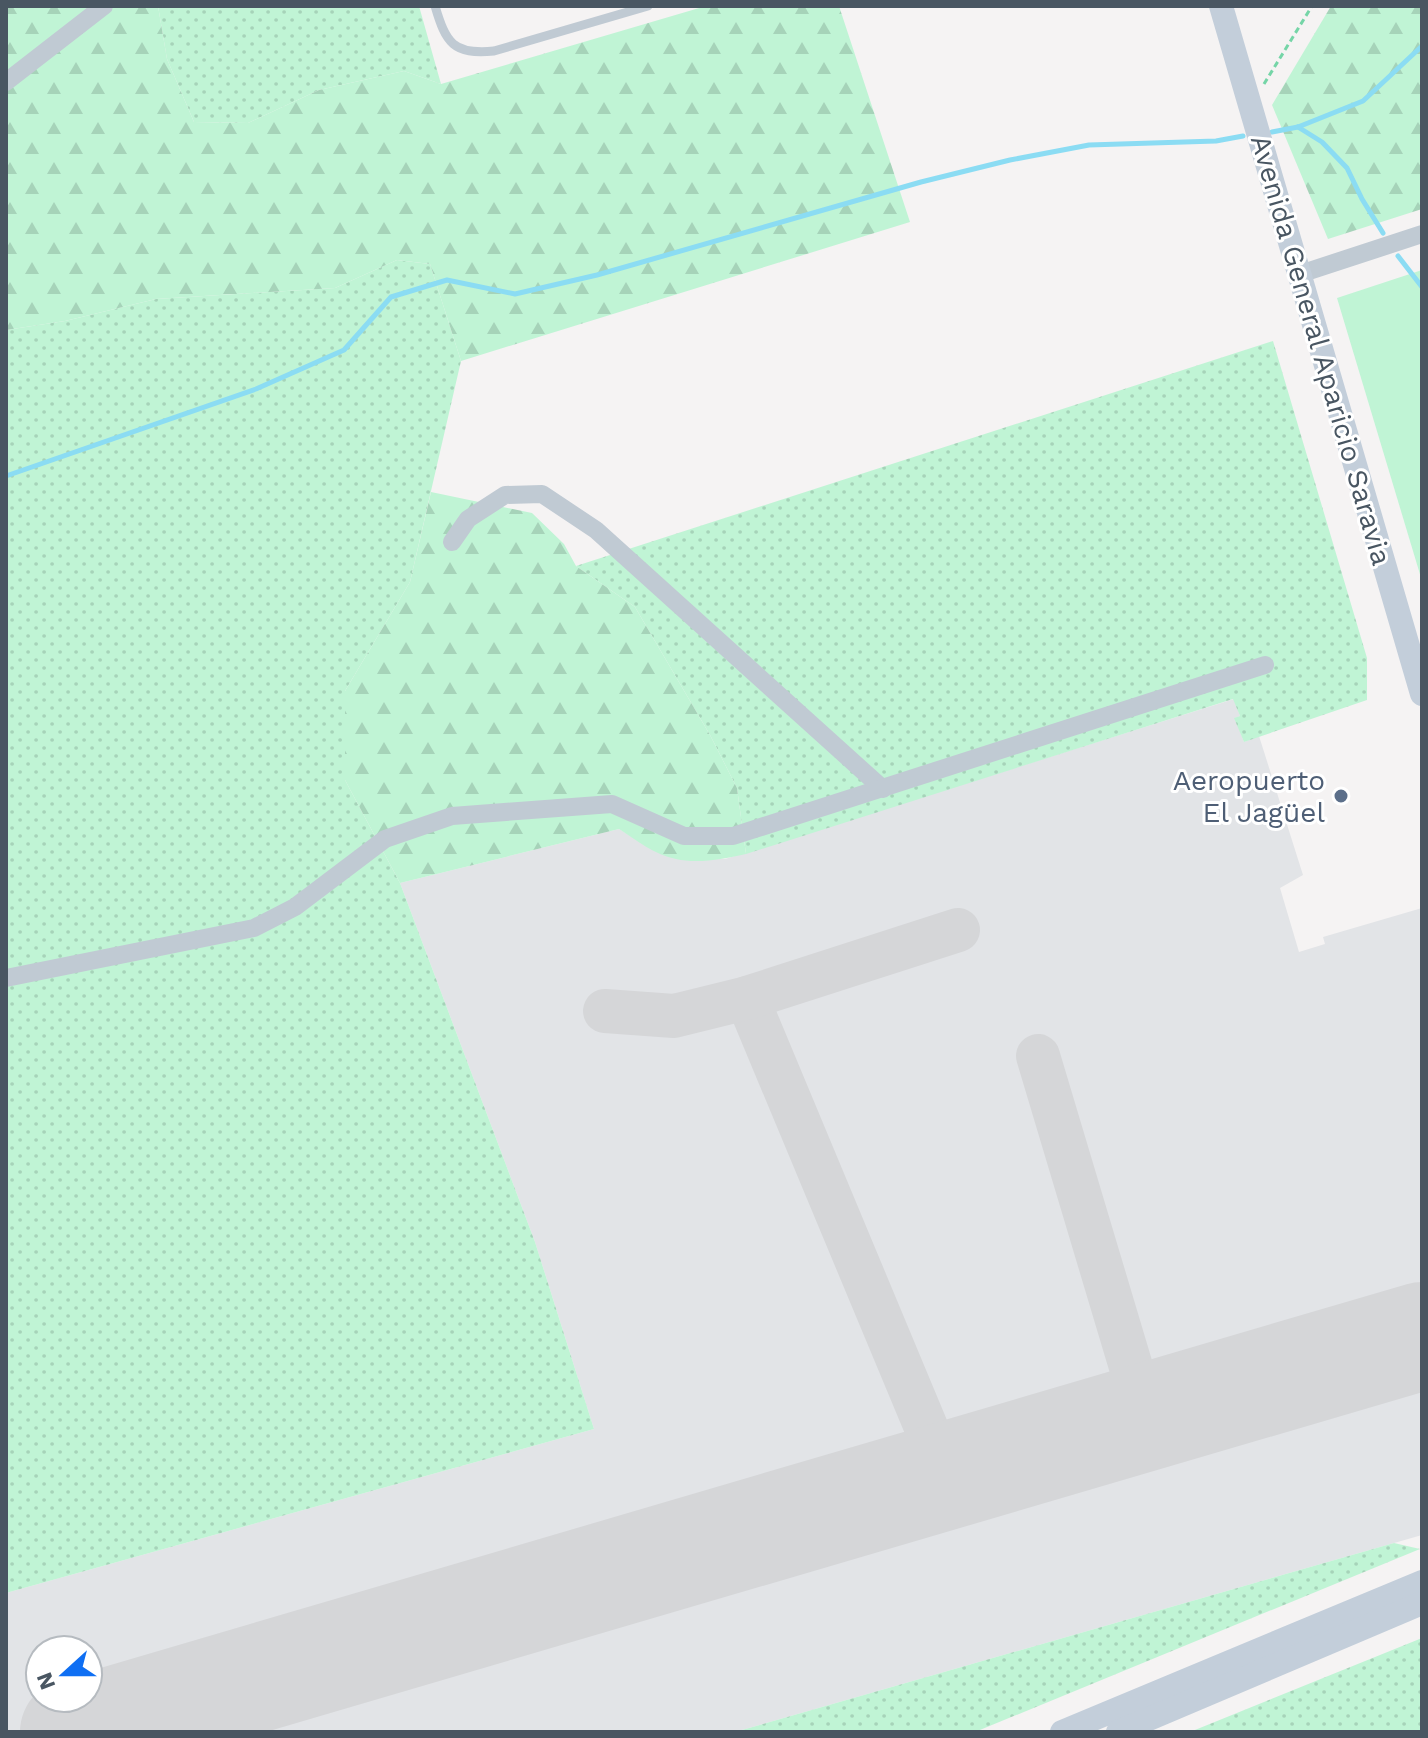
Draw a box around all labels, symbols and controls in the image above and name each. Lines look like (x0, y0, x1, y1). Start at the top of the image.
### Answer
street label: Avenida General Aparicio Saravia (1244, 131, 1398, 569)
place label: Aeropuerto El Jagüel (1173, 764, 1325, 829)
marker: Aeropuerto El Jagüel (1332, 787, 1350, 805)
north arrow (24, 1634, 104, 1714)
text: N (31, 1669, 60, 1693)

